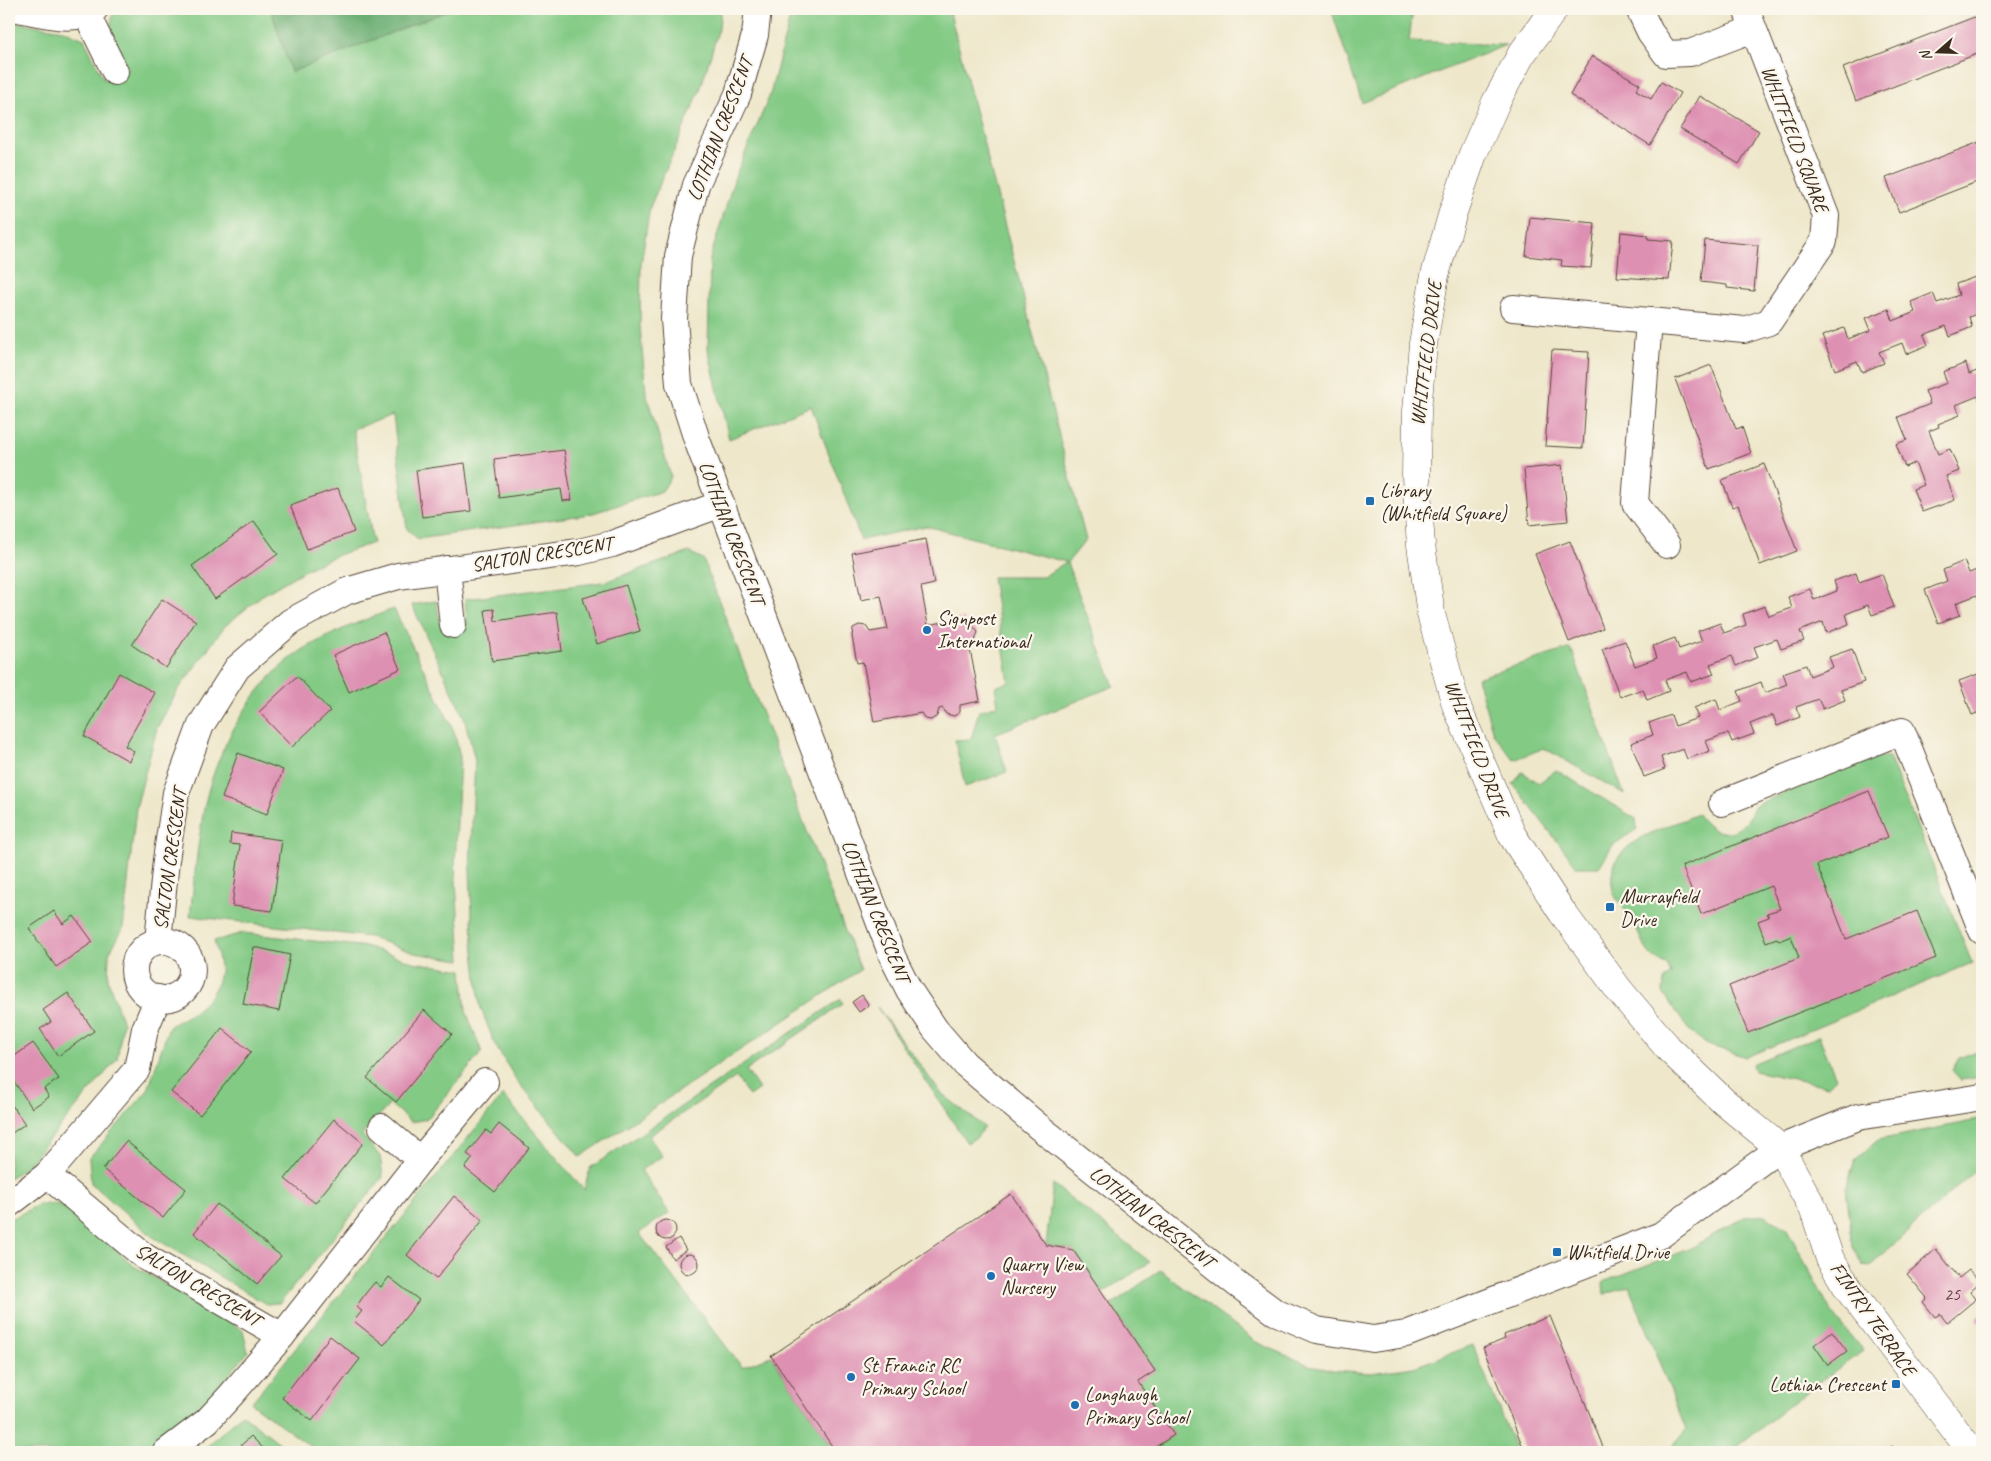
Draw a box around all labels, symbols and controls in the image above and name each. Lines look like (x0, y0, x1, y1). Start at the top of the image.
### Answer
north arrow (1914, 28, 1964, 78)
text: N (1916, 47, 1936, 63)
street label: LOTHIAN CRESCENT (681, 50, 760, 204)
street label: WHITFIELD SQUARE (1756, 62, 1836, 219)
street label: WHITFIELD DRIVE (1405, 276, 1448, 427)
street label: LOTHIAN CRESCENT (693, 458, 772, 612)
place label: Library (Whitfield Square) (1380, 478, 1508, 526)
marker: Library (Whitfield Square) (1364, 495, 1376, 507)
street label: SALTON CRESCENT (470, 530, 618, 577)
place label: Signpost International (937, 606, 1033, 654)
marker: Signpost International (921, 624, 933, 636)
street label: WHITFIELD DRIVE (1439, 677, 1516, 824)
street label: SALTON CRESCENT (148, 783, 193, 931)
street label: LOTHIAN CRESCENT (836, 836, 917, 990)
place label: Murrayfield Drive (1620, 884, 1701, 932)
marker: Murrayfield Drive (1604, 901, 1616, 913)
street label: LOTHIAN CRESCENT (1085, 1160, 1222, 1276)
street label: SALTON CRESCENT (131, 1238, 269, 1334)
place label: Whitfield Drive (1567, 1240, 1671, 1265)
marker: Whitfield Drive (1551, 1246, 1563, 1258)
place label: Quarry View Nursery (1001, 1252, 1085, 1300)
street label: FINTRY TERRACE (1824, 1257, 1923, 1383)
marker: Quarry View Nursery (985, 1270, 997, 1282)
house number: 25 (1944, 1283, 1961, 1305)
place label: St Francis RC Primary School (861, 1353, 967, 1401)
marker: St Francis RC Primary School (845, 1371, 857, 1383)
place label: Lothian Crescent (1769, 1372, 1888, 1397)
marker: Lothian Crescent (1890, 1378, 1902, 1390)
place label: Longhaugh Primary School (1085, 1382, 1191, 1430)
marker: Longhaugh Primary School (1069, 1399, 1081, 1411)

